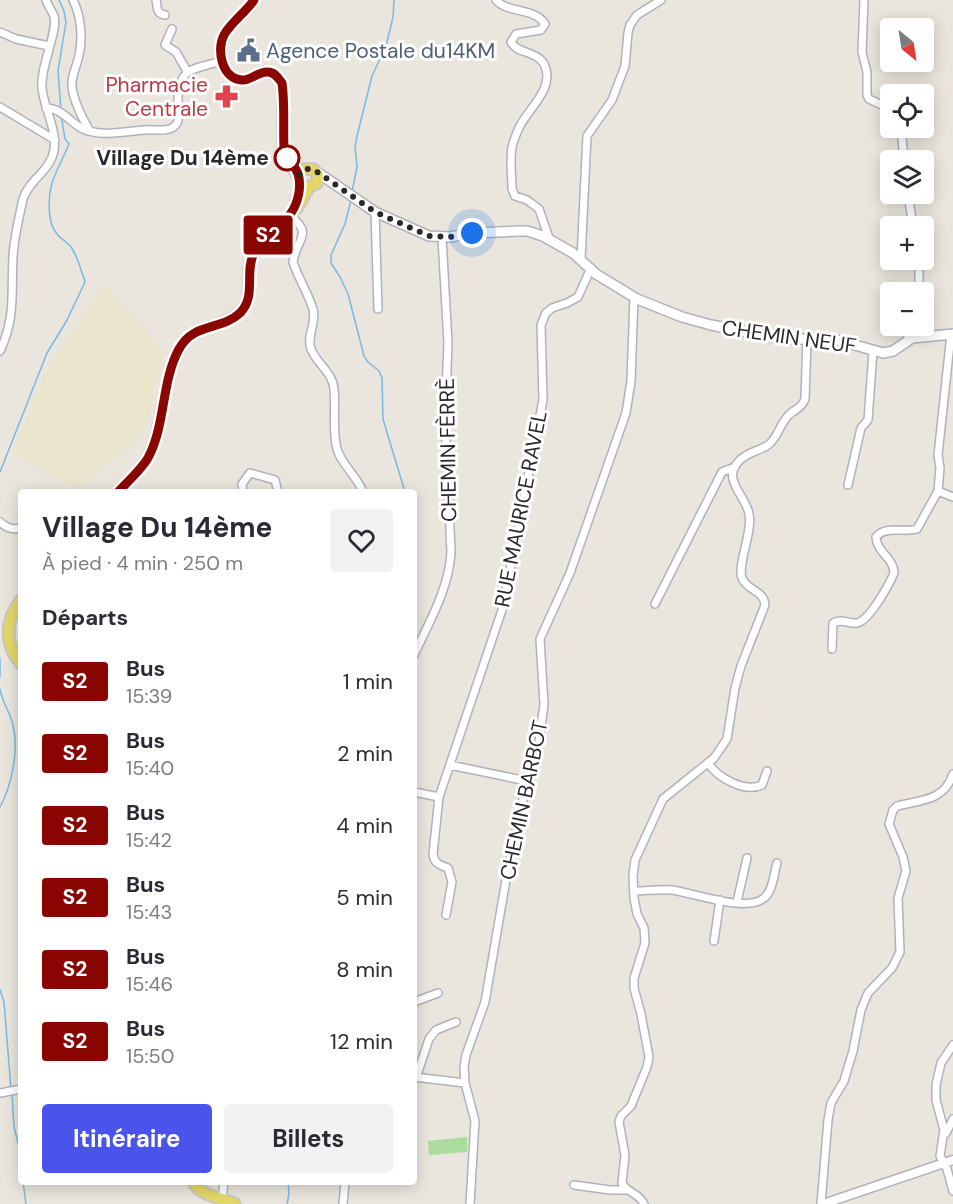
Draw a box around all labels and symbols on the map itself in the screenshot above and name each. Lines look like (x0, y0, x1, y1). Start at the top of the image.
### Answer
north arrow (880, 18, 934, 72)
place label: Agence Postale du14KM (266, 37, 495, 65)
public building icon: Agence Postale du14KM (235, 38, 261, 64)
place label: Pharmacie Centrale (105, 71, 208, 123)
pharmacy icon: Pharmacie Centrale (213, 84, 239, 110)
place label: Village Du 14ème (96, 144, 269, 172)
marker: Village Du 14ème (274, 145, 300, 171)
line badge: S2 (241, 216, 295, 254)
your location (457, 218, 487, 248)
street label: CHEMIN NEUF (720, 314, 858, 360)
street label: CHEMIN FÈRRÈ (433, 378, 463, 522)
street label: RUE MAURICE RAVEL (488, 408, 554, 610)
street label: CHEMIN BARBOT (493, 717, 555, 882)

